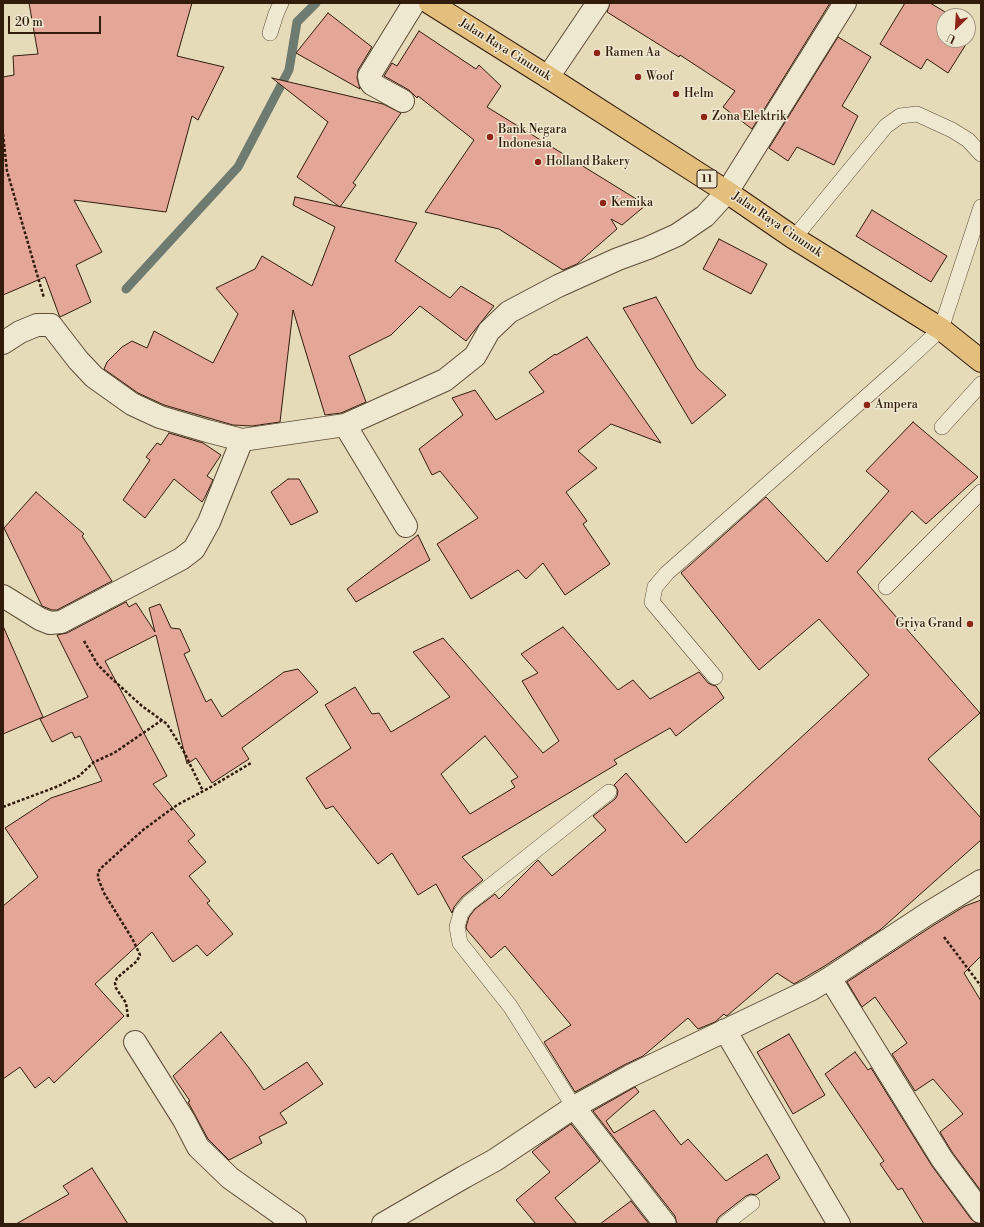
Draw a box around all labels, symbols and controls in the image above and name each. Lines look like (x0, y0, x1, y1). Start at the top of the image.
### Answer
scale bar (10, 8, 103, 34)
north arrow (936, 8, 976, 48)
text: 20 m (15, 15, 43, 30)
street label: Jalan Raya Cinunuk (456, 16, 554, 84)
text: U (945, 30, 958, 46)
place label: Ramen Aa (605, 46, 660, 60)
marker: Ramen Aa (592, 48, 602, 58)
place label: Woof (646, 70, 674, 84)
marker: Woof (633, 72, 643, 82)
place label: Helm (684, 87, 714, 101)
marker: Helm (671, 89, 681, 99)
place label: Zona Elektrik (712, 110, 786, 124)
marker: Zona Elektrik (699, 112, 709, 122)
place label: Bank Negara Indonesia (498, 123, 567, 151)
marker: Bank Negara Indonesia (485, 132, 495, 142)
place label: Holland Bakery (546, 155, 630, 169)
marker: Holland Bakery (533, 157, 543, 167)
road number: 11 (697, 170, 717, 188)
street label: Jalan Raya Cinunuk (729, 189, 825, 261)
place label: Kemika (611, 196, 653, 210)
marker: Kemika (598, 198, 608, 208)
place label: Ampera (875, 398, 918, 412)
marker: Ampera (862, 400, 872, 410)
place label: Griya Grand (895, 617, 962, 631)
marker: Griya Grand (965, 619, 975, 629)

